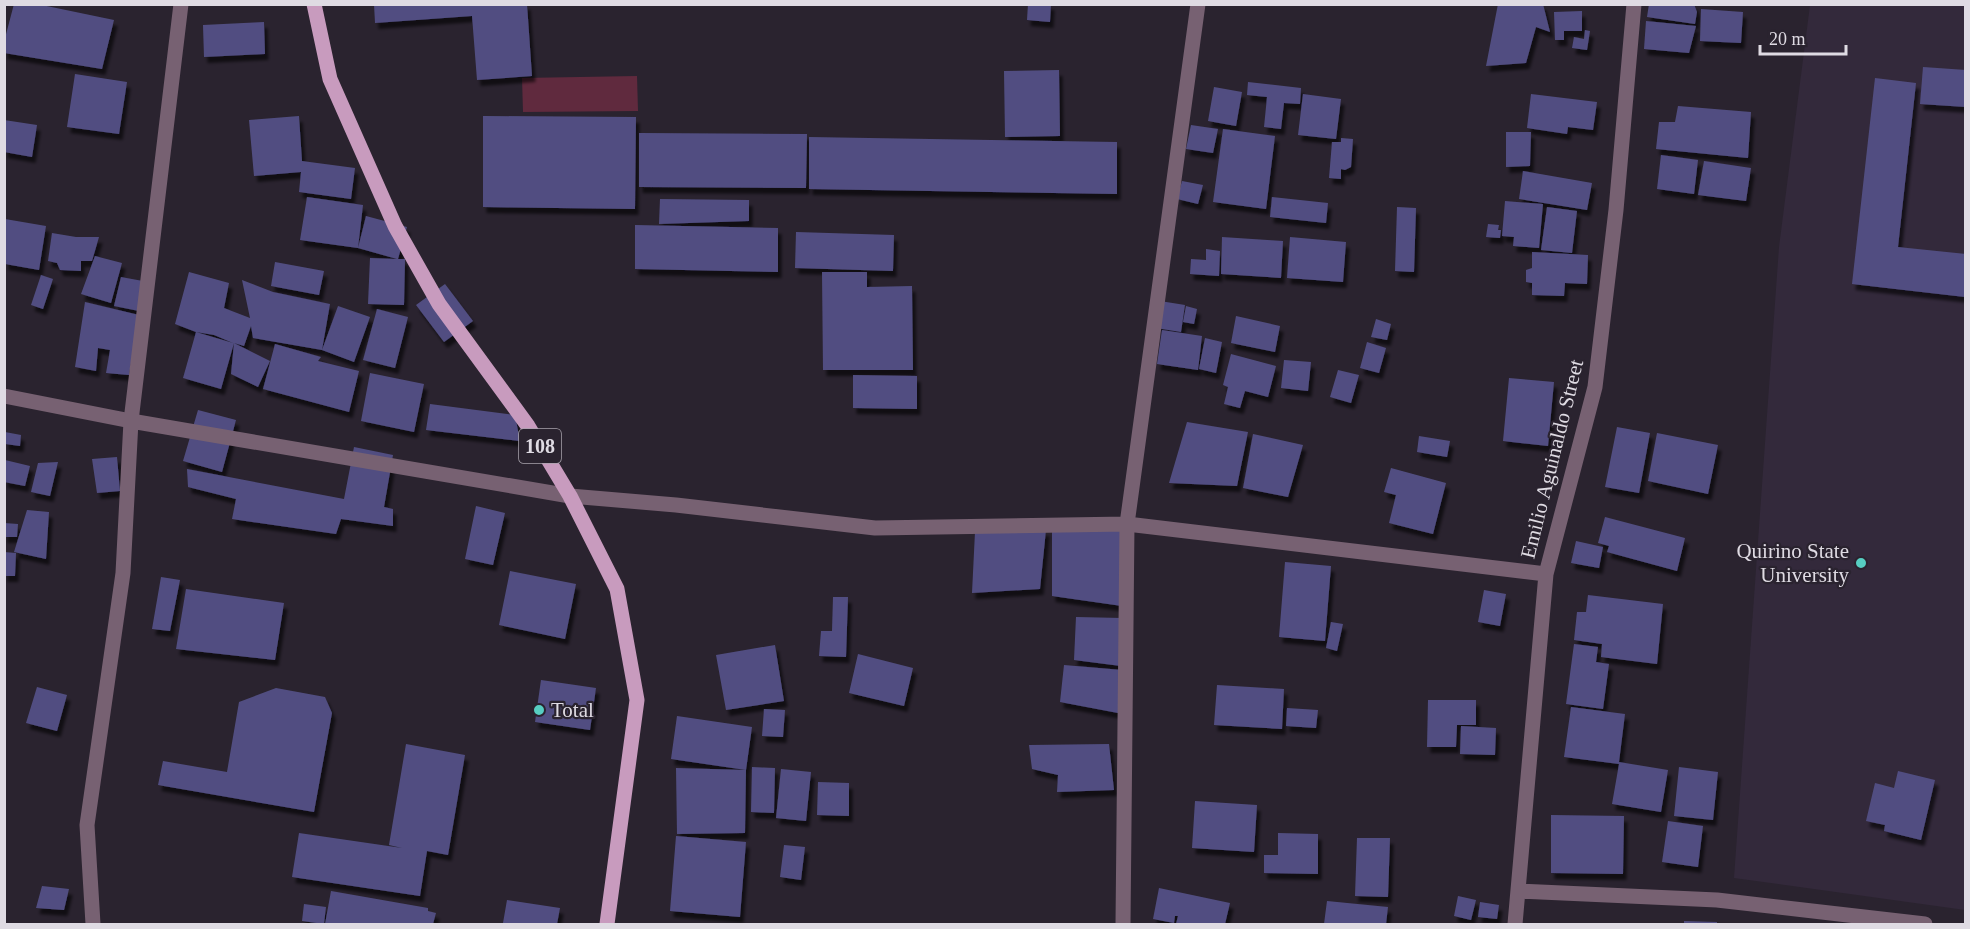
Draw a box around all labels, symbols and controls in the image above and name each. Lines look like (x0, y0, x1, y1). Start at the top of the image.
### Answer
scale bar (1760, 18, 1846, 56)
text: 20 m (1769, 29, 1806, 49)
street label: Emilio Aguinaldo Street (1516, 357, 1588, 561)
road number: 108 (519, 429, 561, 463)
place label: Quirino State University (1736, 539, 1849, 587)
marker: Quirino State University (1854, 556, 1868, 570)
place label: Total (551, 698, 594, 722)
marker: Total (532, 703, 546, 717)

